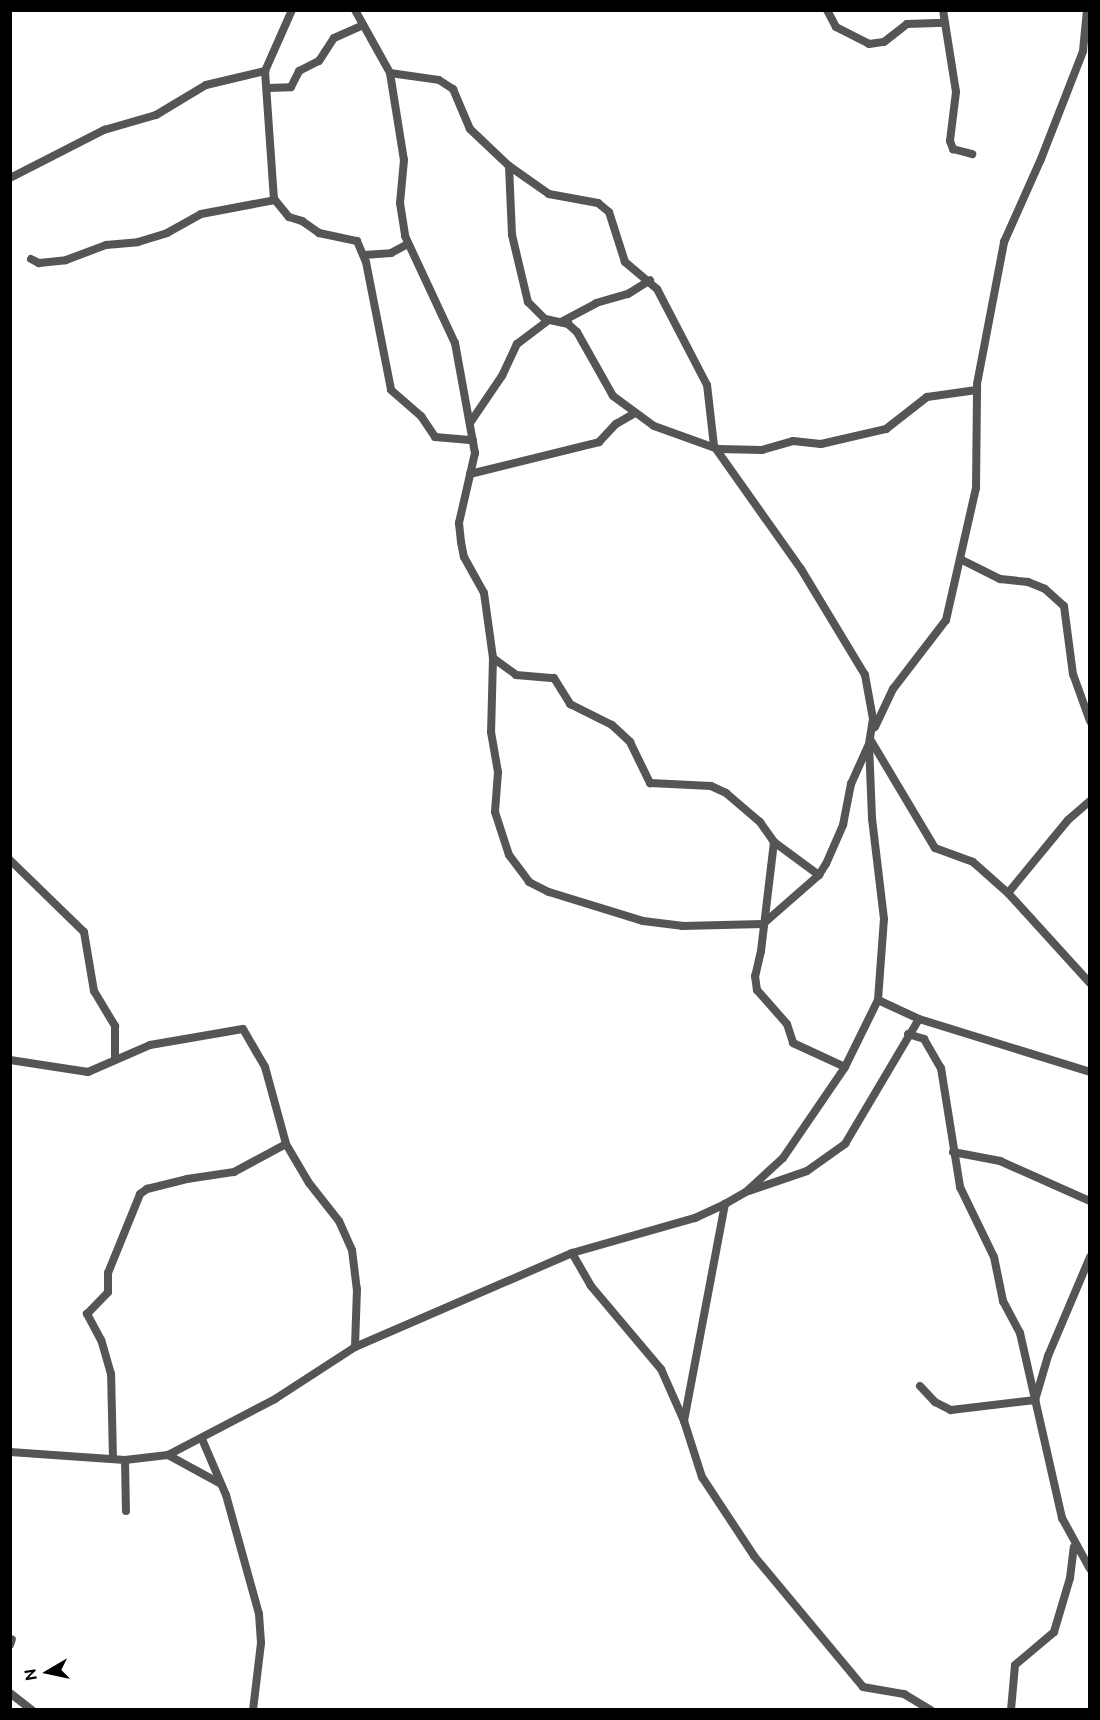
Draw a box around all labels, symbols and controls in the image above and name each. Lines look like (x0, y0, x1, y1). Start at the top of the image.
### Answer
north arrow (18, 1642, 78, 1702)
text: N (20, 1668, 40, 1682)

